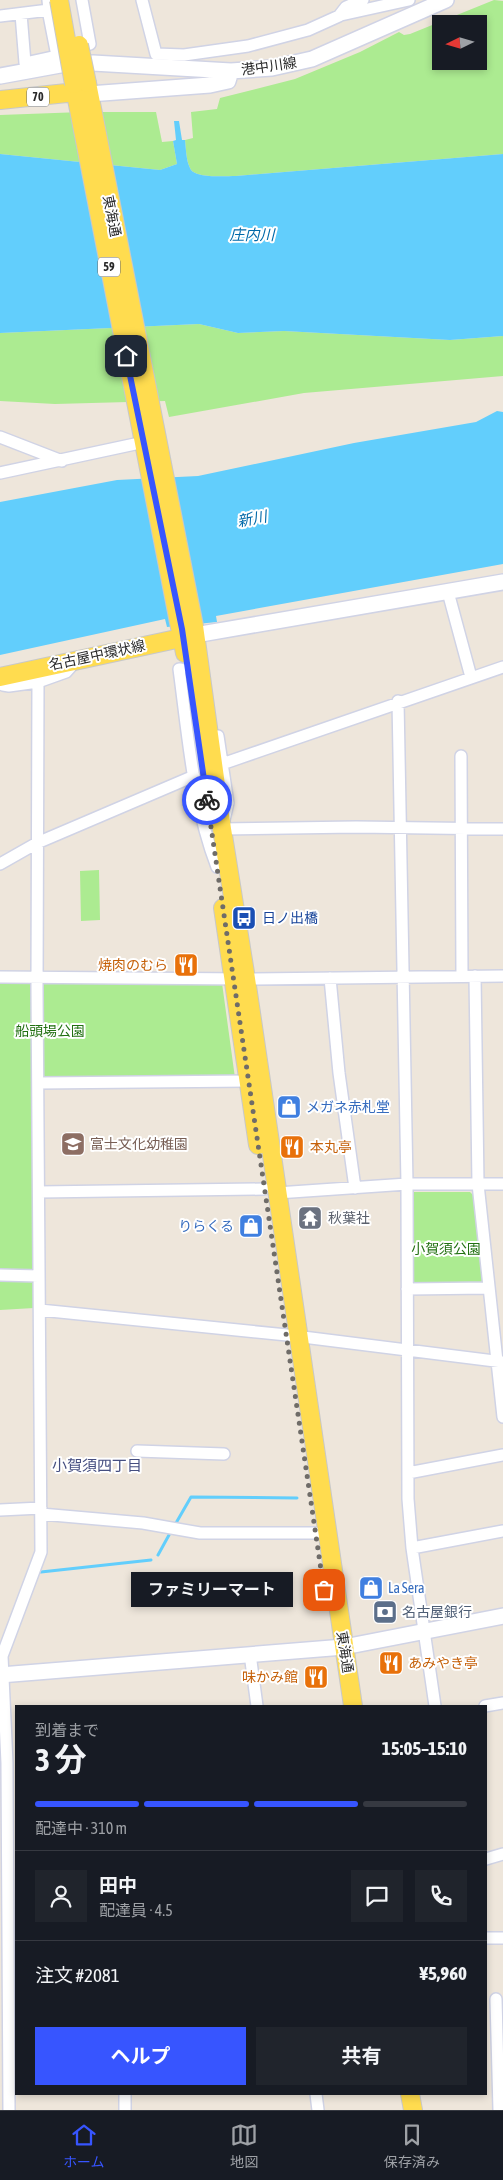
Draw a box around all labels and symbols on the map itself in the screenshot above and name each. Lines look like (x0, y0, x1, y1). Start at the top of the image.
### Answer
north arrow (432, 15, 488, 70)
street label: 港中川線 (240, 54, 298, 78)
road number: 70 (27, 88, 49, 106)
street label: 東海通 (100, 194, 124, 238)
water label: 庄内川 (229, 226, 276, 243)
road number: 59 (98, 258, 120, 276)
pin (105, 335, 147, 377)
water label: 新川 (236, 507, 270, 530)
street label: 名古屋中環状線 (47, 637, 147, 673)
courier (182, 775, 232, 825)
bus stop icon: 日ノ出橋 (231, 905, 257, 931)
place label: 日ノ出橋 (262, 910, 318, 926)
restaurant icon: 焼肉のむら (173, 952, 199, 978)
place label: 焼肉のむら (98, 957, 168, 973)
park label: 船頭場公園 (15, 1023, 85, 1039)
shop icon: メガネ赤札堂 (276, 1094, 302, 1120)
place label: メガネ赤札堂 (306, 1099, 390, 1115)
school or university icon: 富士文化幼稚園 (60, 1131, 86, 1157)
restaurant icon: 本丸亭 (279, 1134, 305, 1160)
place label: 富士文化幼稚園 (90, 1136, 188, 1152)
place label: 本丸亭 (310, 1139, 352, 1155)
temple icon: 秋葉社 (297, 1205, 323, 1231)
place label: 秋葉社 (328, 1210, 370, 1226)
shop icon: りらくる (238, 1213, 264, 1239)
place label: りらくる (178, 1218, 234, 1234)
park label: 小賀須公園 (411, 1241, 481, 1257)
district label: 小賀須四丁目 (52, 1457, 142, 1474)
pin (303, 1569, 345, 1611)
callout: ファミリーマート (132, 1572, 294, 1608)
shop icon: La Sera (358, 1575, 384, 1601)
place label: La Sera (388, 1580, 424, 1596)
bank icon: 名古屋銀行 (372, 1599, 398, 1625)
place label: 名古屋銀行 (402, 1604, 472, 1620)
street label: 東海通 (334, 1630, 356, 1674)
restaurant icon: あみやき亭 (378, 1650, 404, 1676)
place label: あみやき亭 (408, 1655, 478, 1671)
restaurant icon: 味かみ館 (303, 1664, 329, 1690)
place label: 味かみ館 (242, 1669, 298, 1685)

